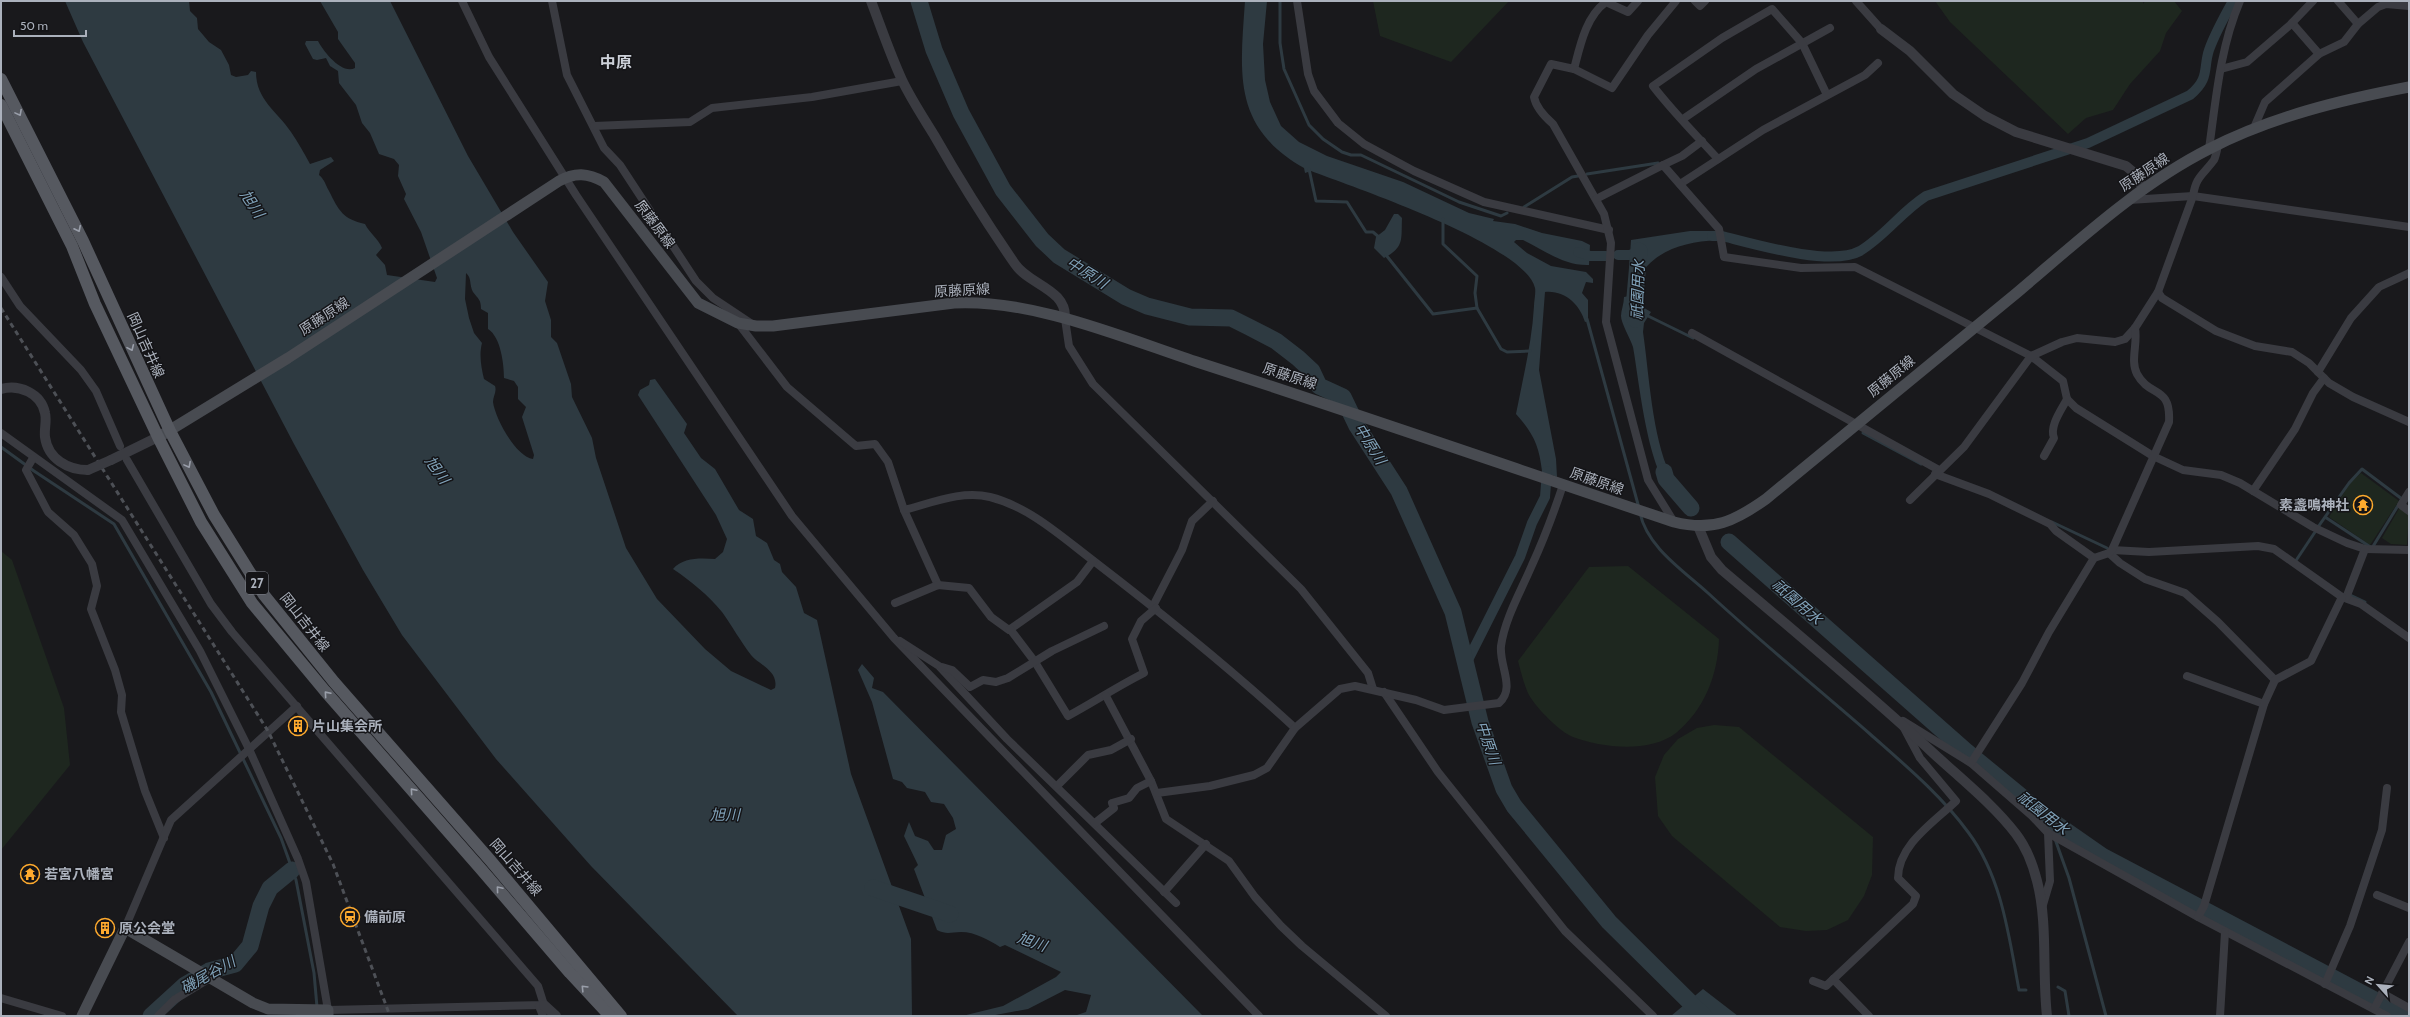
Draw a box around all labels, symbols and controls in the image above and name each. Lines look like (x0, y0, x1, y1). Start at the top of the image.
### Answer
scale bar (14, 12, 86, 38)
text: 50 m (20, 18, 48, 33)
district label: 中原 (600, 53, 632, 72)
one-way arrow (14, 109, 22, 117)
street label: 原藤原線 (2116, 149, 2172, 195)
water label: 旭川 (236, 187, 269, 223)
street label: 原藤原線 (631, 196, 679, 252)
one-way arrow (73, 225, 80, 233)
water label: 中原川 (1063, 253, 1113, 294)
water label: 祇園用水 (1628, 258, 1648, 320)
street label: 原藤原線 (934, 280, 990, 300)
street label: 原藤原線 (296, 293, 352, 339)
street label: 岡山吉井線 (124, 309, 168, 381)
one-way arrow (126, 344, 134, 351)
street label: 原藤原線 (1864, 351, 1918, 401)
street label: 原藤原線 (1261, 359, 1319, 393)
water label: 中原川 (1350, 420, 1391, 470)
water label: 旭川 (421, 453, 454, 489)
one-way arrow (183, 461, 190, 468)
street label: 原藤原線 (1568, 463, 1626, 499)
temple icon: 素盞鳴神社 (2352, 494, 2374, 516)
place label: 素盞鳴神社 (2279, 496, 2349, 514)
road number: 27 (246, 572, 268, 594)
water label: 祇園用水 (1768, 576, 1827, 630)
street label: 岡山吉井線 (276, 589, 334, 655)
one-way arrow (325, 691, 332, 699)
building icon: 片山集会所 (287, 715, 309, 737)
place label: 片山集会所 (312, 717, 382, 735)
water label: 中原川 (1472, 719, 1504, 769)
water label: 祇園用水 (2014, 787, 2074, 840)
one-way arrow (411, 789, 418, 796)
water label: 旭川 (710, 806, 742, 824)
street label: 岡山吉井線 (486, 835, 546, 899)
temple icon: 若宮八幡宮 (19, 863, 41, 885)
place label: 若宮八幡宮 (44, 865, 114, 883)
one-way arrow (496, 887, 503, 894)
station icon: 備前原 (339, 906, 361, 928)
place label: 備前原 (364, 908, 406, 926)
building icon: 原公会堂 (94, 917, 116, 939)
place label: 原公会堂 (119, 919, 175, 937)
water label: 旭川 (1015, 929, 1051, 956)
water label: 磯尾谷川 (177, 952, 240, 997)
north arrow (2358, 965, 2398, 1005)
text: N (2361, 974, 2377, 987)
one-way arrow (581, 985, 588, 993)

